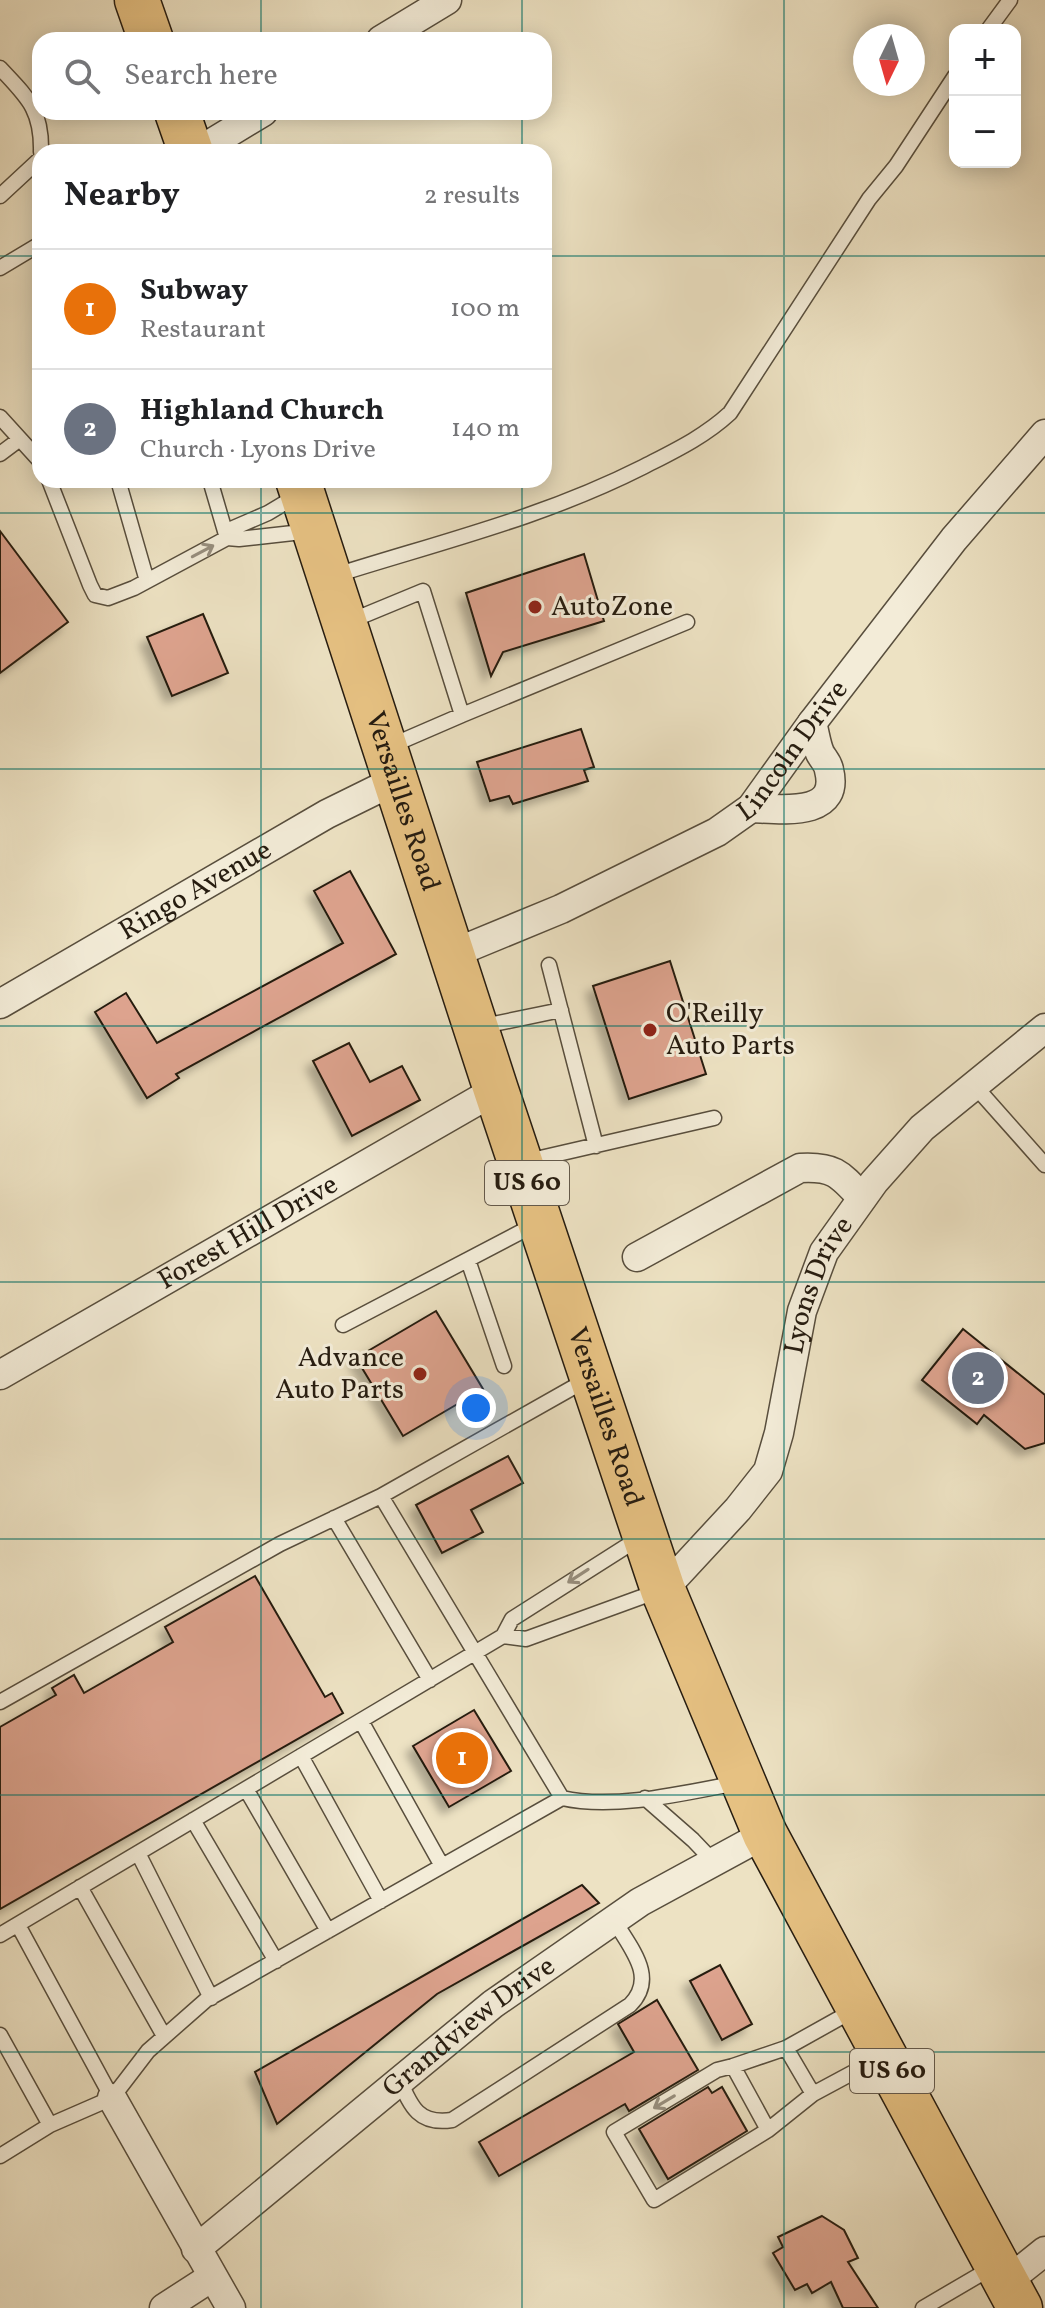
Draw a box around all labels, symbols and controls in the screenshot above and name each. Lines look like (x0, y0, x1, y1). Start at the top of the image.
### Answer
north arrow (853, 24, 925, 96)
map controls (949, 24, 1021, 168)
button: + (949, 24, 1021, 96)
search box (32, 32, 552, 120)
icon: search (60, 54, 104, 98)
text: Search here (124, 55, 278, 97)
button: − (949, 96, 1021, 168)
text: Nearby (64, 173, 180, 220)
text: 2 results (424, 178, 520, 214)
text: Subway (140, 270, 248, 312)
text: 1 (85, 291, 95, 327)
text: 100 m (450, 291, 520, 327)
text: Restaurant (140, 312, 266, 348)
text: Highland Church (140, 390, 384, 432)
text: 2 (83, 411, 97, 447)
text: 140 m (451, 411, 520, 447)
text: Church · Lyons Drive (140, 432, 376, 468)
one-way arrow (190, 542, 214, 558)
place label: AutoZone (551, 588, 673, 627)
marker: AutoZone (526, 598, 544, 616)
street label: Lincoln Drive (729, 672, 858, 831)
street label: Versailles Road (355, 707, 450, 896)
street label: Ringo Avenue (112, 831, 279, 950)
place label: O'Reilly Auto Parts (666, 995, 795, 1066)
marker: O'Reilly Auto Parts (641, 1021, 659, 1039)
road number: US 60 (485, 1161, 569, 1205)
street label: Forest Hill Drive (151, 1165, 345, 1300)
street label: Lyons Drive (775, 1208, 863, 1357)
street label: Versailles Road (557, 1322, 653, 1512)
place label: Advance Auto Parts (275, 1339, 404, 1410)
pin: 2 (952, 1348, 1004, 1408)
marker: Advance Auto Parts (411, 1365, 429, 1383)
your location (456, 1388, 496, 1428)
one-way arrow (568, 1568, 590, 1585)
pin: 1 (436, 1728, 488, 1788)
street label: Grandview Drive (374, 1947, 563, 2107)
road number: US 60 (850, 2049, 934, 2093)
one-way arrow (653, 2094, 676, 2110)

